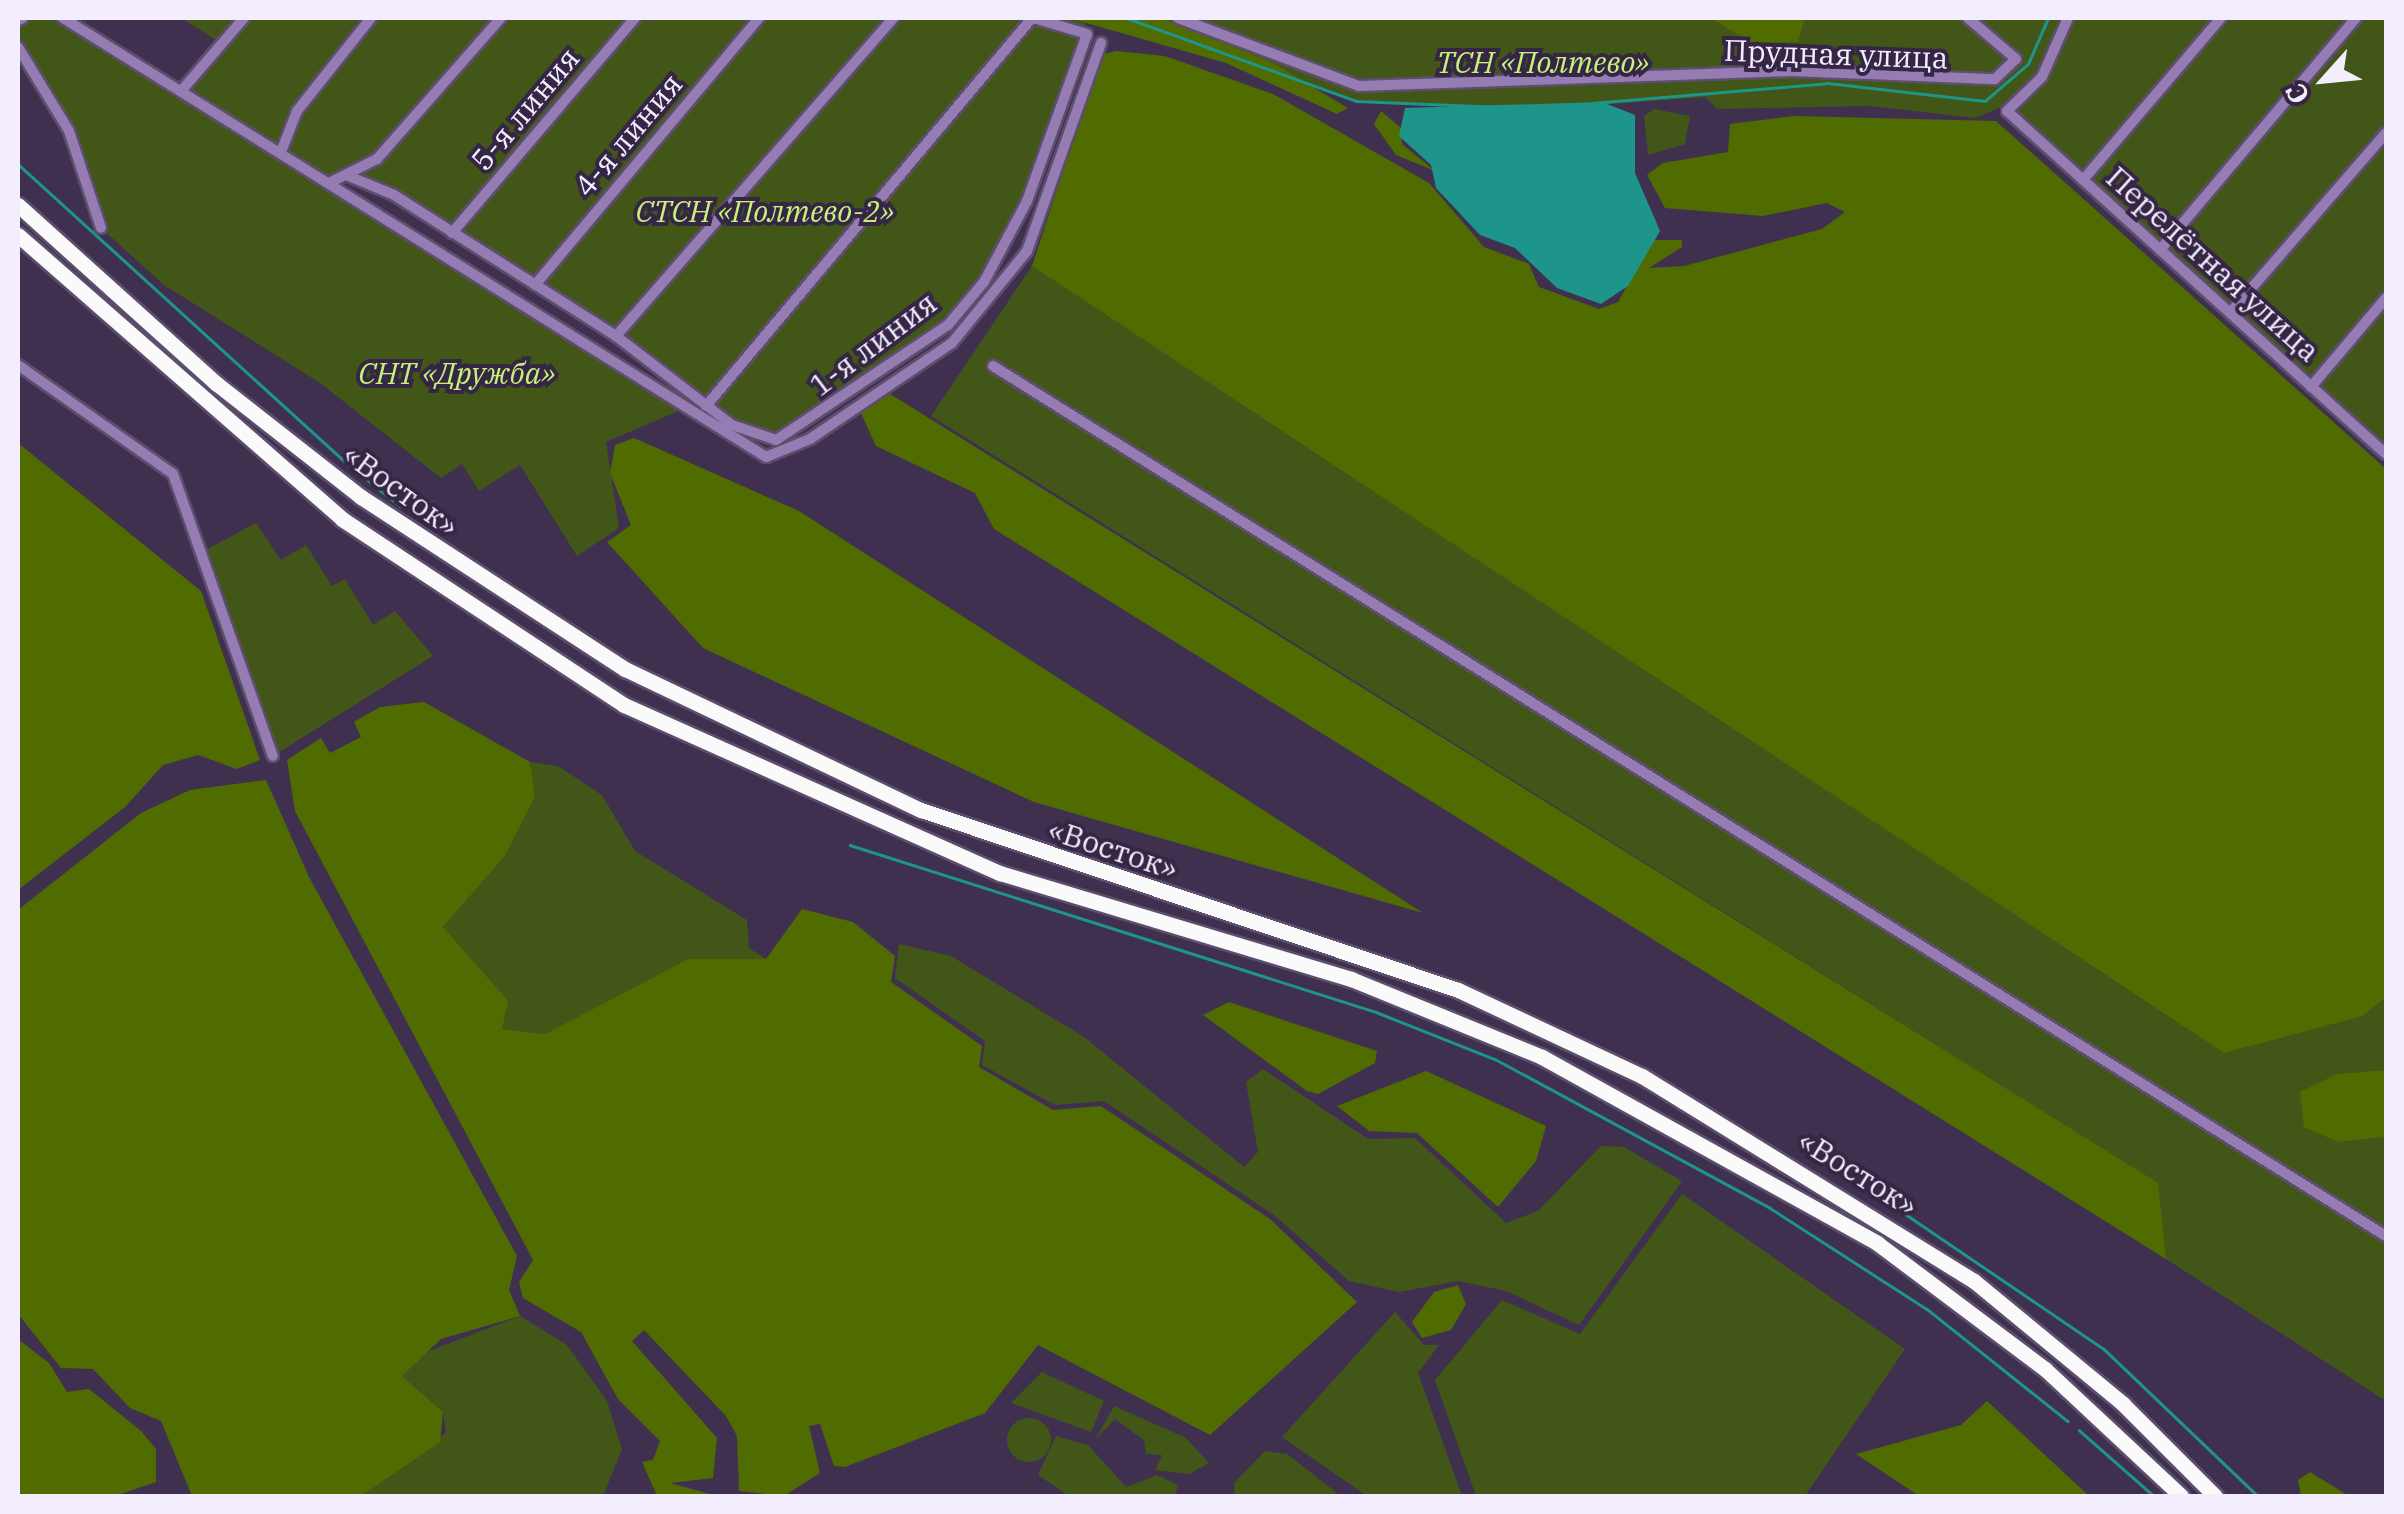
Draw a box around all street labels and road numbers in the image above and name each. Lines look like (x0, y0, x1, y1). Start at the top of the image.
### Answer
street label: Прудная улица (1723, 32, 1949, 76)
street label: 5-я линия (463, 40, 587, 178)
street label: 4-я линия (566, 66, 690, 204)
street label: Перелётная улица (2099, 159, 2327, 369)
street label: 1-я линия (803, 285, 943, 403)
street label: «Восток» (337, 436, 465, 544)
street label: «Восток» (1044, 811, 1182, 887)
street label: «Восток» (1792, 1122, 1924, 1224)

